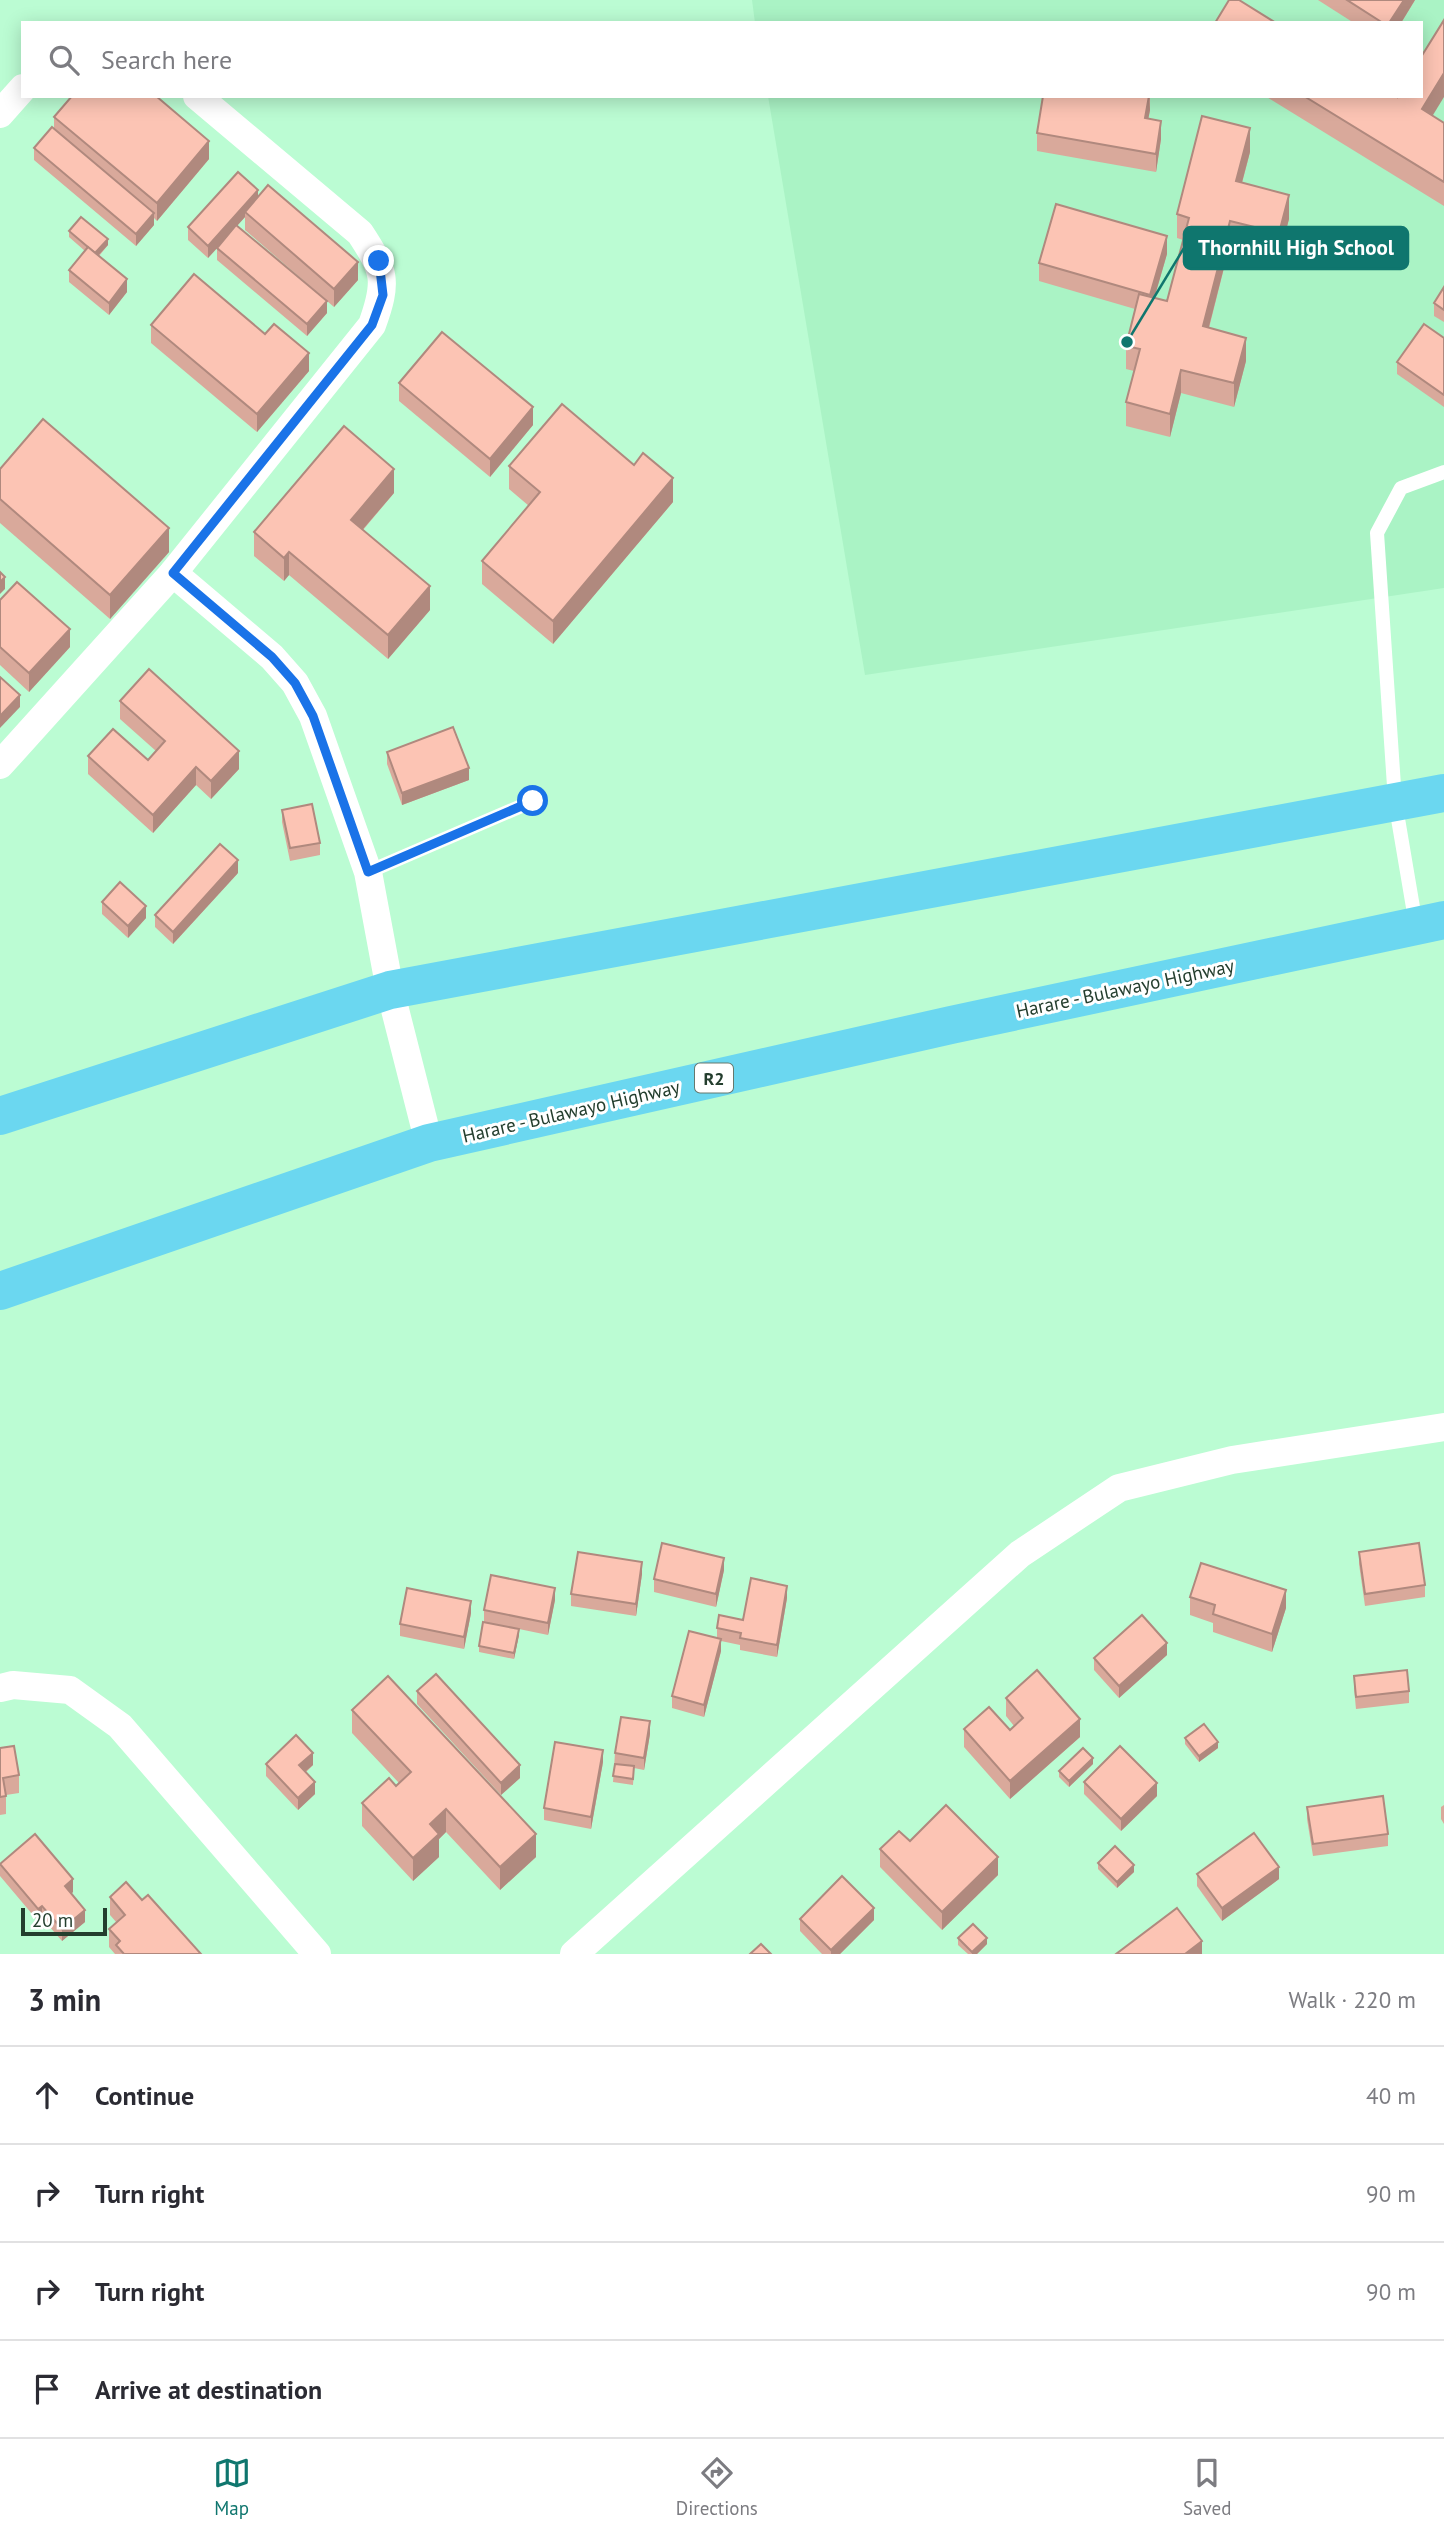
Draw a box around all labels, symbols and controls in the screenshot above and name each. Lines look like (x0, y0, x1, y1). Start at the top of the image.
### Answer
search box (21, 21, 1423, 98)
icon: search (45, 41, 83, 79)
text: Search here (101, 43, 232, 76)
callout: Thornhill High School (1184, 227, 1408, 269)
text: Thornhill High School (1198, 234, 1395, 261)
route end (363, 245, 394, 276)
route start (517, 785, 548, 816)
street label: Harare - Bulawayo Highway (1014, 953, 1236, 1023)
road number: R2 (695, 1064, 733, 1092)
street label: Harare - Bulawayo Highway (460, 1074, 682, 1148)
scale bar (21, 1905, 107, 1937)
text: 20 m (32, 1908, 73, 1932)
text: 3 min (28, 1980, 101, 2019)
text: Walk · 220 m (1289, 1985, 1416, 2014)
icon: ahead (28, 2076, 66, 2114)
text: Continue (95, 2079, 194, 2112)
text: 40 m (1366, 2081, 1416, 2110)
icon: right (28, 2174, 66, 2212)
text: Turn right (95, 2177, 204, 2210)
text: 90 m (1366, 2179, 1416, 2208)
icon: right (28, 2272, 66, 2310)
text: Turn right (95, 2275, 204, 2308)
text: 90 m (1366, 2277, 1416, 2306)
icon: arrive (28, 2370, 66, 2408)
text: Arrive at destination (95, 2373, 322, 2406)
tab: Map (213, 2454, 251, 2520)
tab: Directions (676, 2454, 758, 2520)
tab: Saved (1183, 2454, 1231, 2520)

